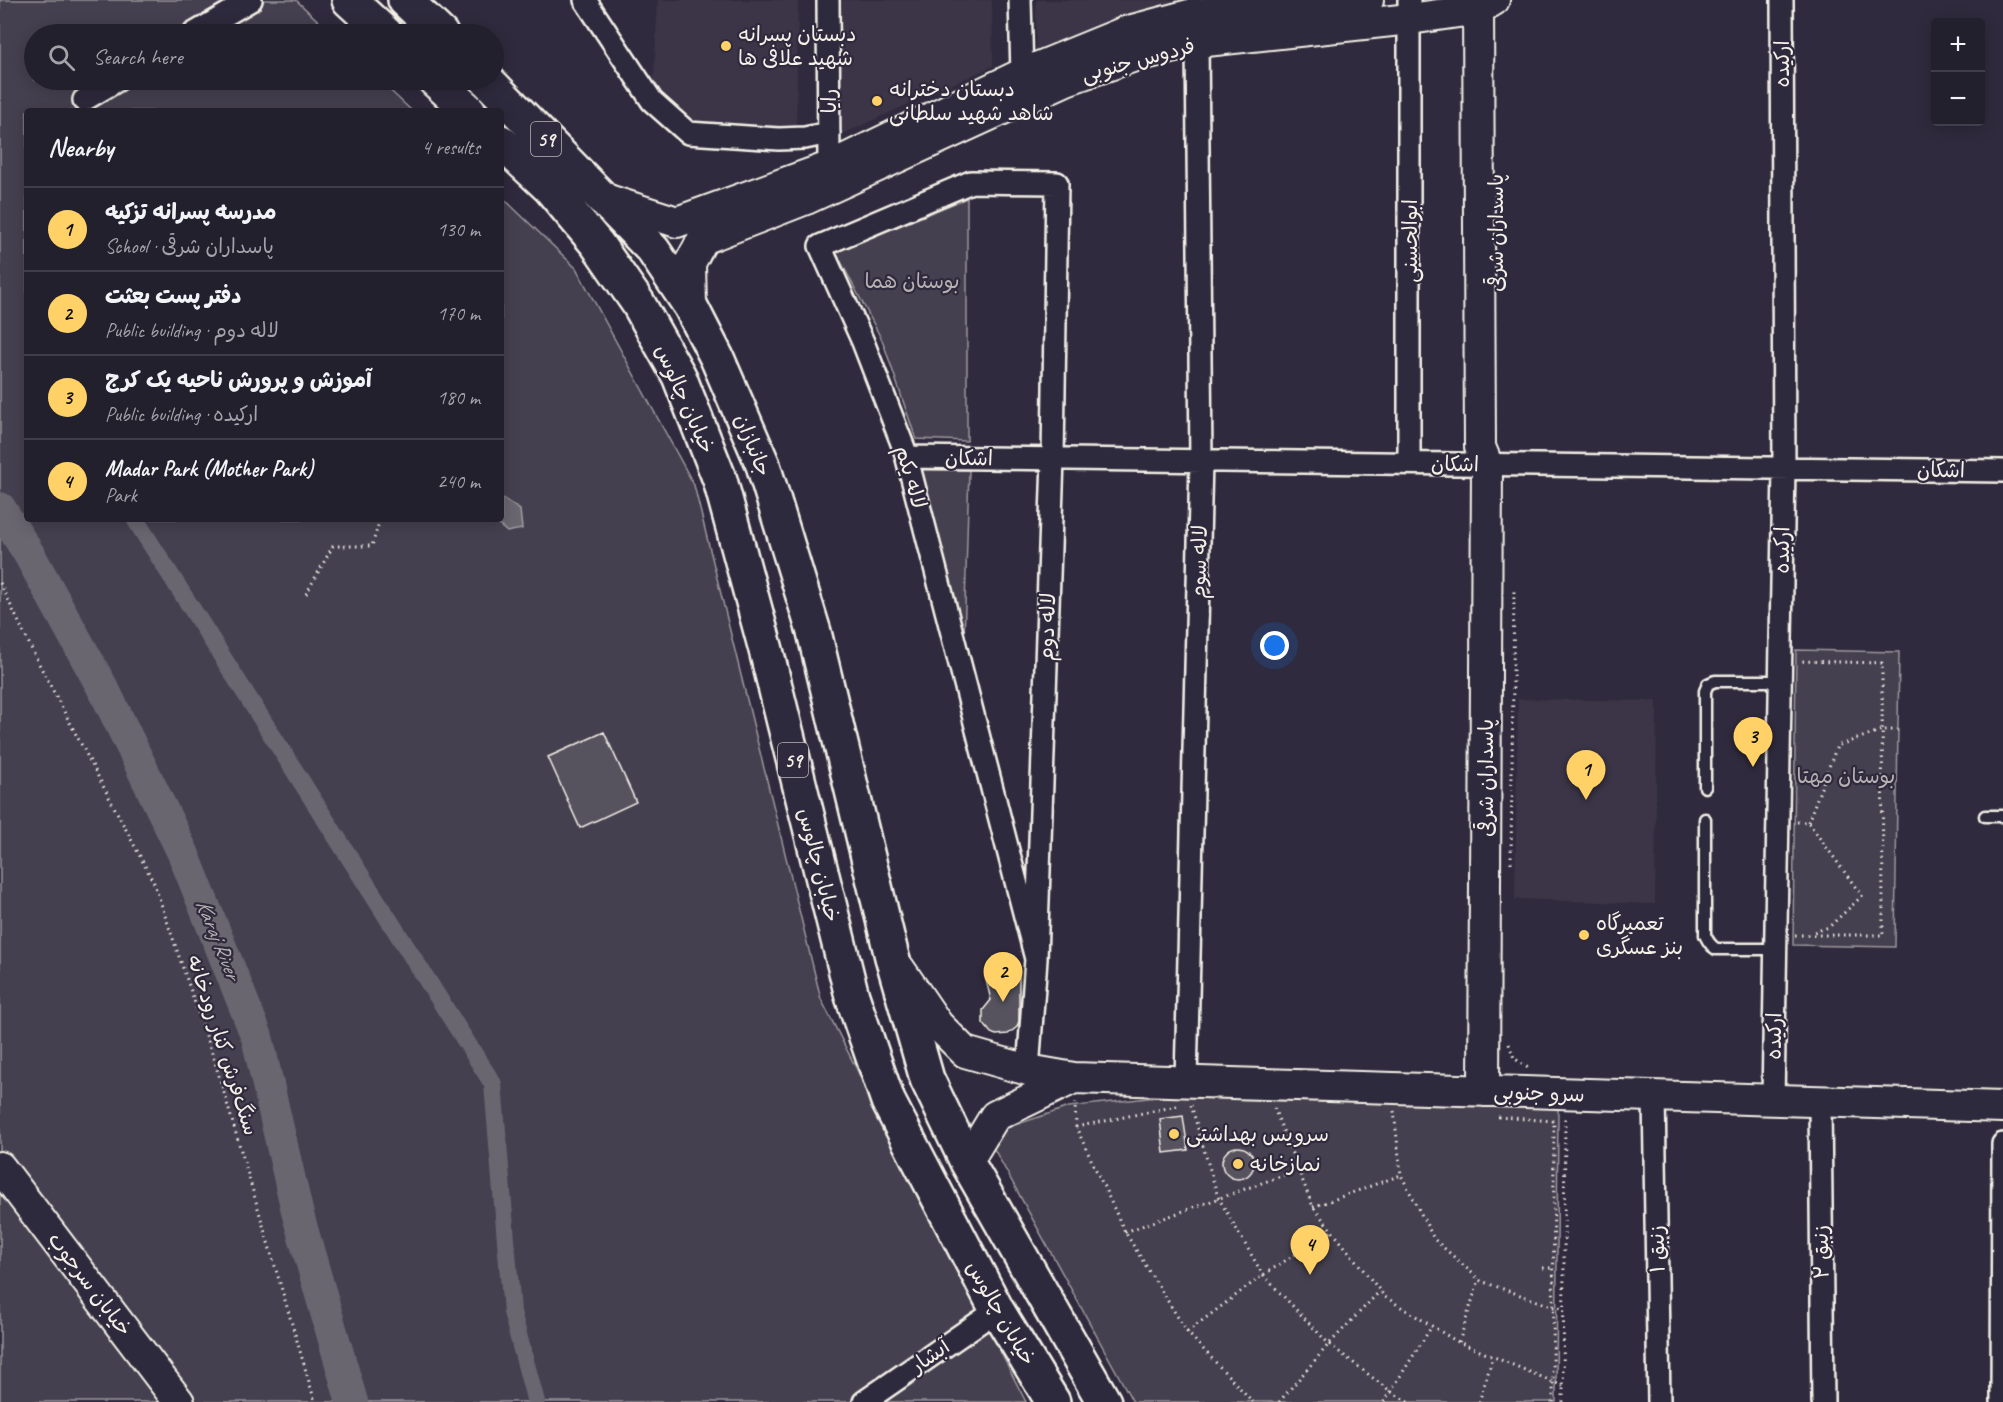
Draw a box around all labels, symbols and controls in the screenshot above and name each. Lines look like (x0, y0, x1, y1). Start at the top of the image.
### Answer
map controls (1931, 18, 1985, 126)
button: + (1931, 18, 1985, 72)
place label: دبستان پسرانه شهید علافی ها (738, 21, 856, 71)
search box (24, 24, 504, 90)
street label: فردوس جنوبی (1078, 32, 1198, 89)
marker: دبستان پسرانه شهید علافی ها (719, 39, 733, 53)
street label: ارکیده (1769, 40, 1795, 88)
icon: search (45, 41, 78, 74)
text: Search here (93, 43, 183, 71)
button: − (1931, 72, 1985, 126)
place label: دبستان دخترانه شاهد شهید سلطانی (889, 76, 1054, 127)
street label: رایا (816, 89, 842, 113)
marker: دبستان دخترانه شاهد شهید سلطانی (870, 94, 884, 108)
road number: 59 (531, 122, 561, 156)
text: Nearby (48, 131, 113, 164)
text: 4 results (421, 135, 480, 160)
street label: پاسداران شرقی (1483, 174, 1509, 292)
text: مدرسه پسرانه تزکیه (105, 198, 276, 226)
street label: ابوالحسنی (1397, 199, 1424, 283)
text: 1 (63, 217, 72, 242)
text: 130 m (437, 217, 480, 242)
text: School · پاسداران شرقی (105, 234, 274, 259)
park label: بوستان هما (864, 268, 960, 294)
text: دفتر پست بعثت (105, 282, 242, 310)
text: 2 (63, 301, 72, 326)
text: 170 m (437, 301, 480, 326)
text: Public building · لاله دوم (105, 318, 279, 343)
street label: خیابان چالوس (649, 340, 721, 458)
text: آموزش و پرورش ناحیه یک کرج (105, 366, 372, 394)
text: 3 (63, 385, 72, 410)
text: 180 m (437, 385, 480, 410)
text: Public building · ارکیده (105, 402, 258, 427)
street label: جانبازان (729, 410, 777, 480)
street label: لاله یکم (887, 443, 932, 512)
street label: اشکان (945, 445, 993, 471)
street label: اشکان (1431, 451, 1479, 477)
text: Madar Park (Mother Park) (105, 455, 313, 483)
street label: اشکان (1917, 457, 1965, 483)
text: 4 (63, 469, 72, 494)
text: 240 m (437, 469, 480, 494)
text: Park (105, 483, 137, 508)
street label: لاله سوم (1185, 525, 1216, 599)
street label: ارکیده (1769, 526, 1795, 574)
street label: لاله دوم (1033, 592, 1064, 662)
your location (1260, 631, 1289, 660)
pin: 3 (1734, 718, 1772, 767)
street label: پاسداران شرقی (1473, 719, 1499, 837)
road number: 59 (778, 743, 808, 777)
pin: 1 (1566, 750, 1606, 800)
park label: بوستان مهتا (1797, 763, 1895, 789)
street label: خیابان چالوس (791, 805, 846, 925)
water label: Karaj River (189, 895, 248, 987)
place label: تعمیرگاه بنز عسگری (1596, 910, 1683, 960)
marker: تعمیرگاه بنز عسگری (1577, 928, 1591, 942)
street label: سنگ‌فرش کنار رودخانه (182, 951, 264, 1139)
pin: 2 (984, 952, 1022, 1002)
street label: ارکیده (1761, 1012, 1787, 1060)
street label: سرو جنوبی (1493, 1078, 1585, 1109)
place label: سرویس بهداشتی (1186, 1121, 1329, 1148)
marker: سرویس بهداشتی (1167, 1127, 1181, 1141)
place label: نمازخانه (1250, 1151, 1321, 1177)
marker: نمازخانه (1231, 1157, 1245, 1171)
street label: زنبق ۱ (1644, 1225, 1670, 1273)
street label: زنبق ۲ (1808, 1225, 1834, 1279)
pin: 4 (1290, 1226, 1330, 1275)
street label: خیابان سرجوب (42, 1227, 138, 1341)
street label: خیابان چالوس (960, 1256, 1041, 1370)
street label: آبشار (904, 1333, 955, 1380)

